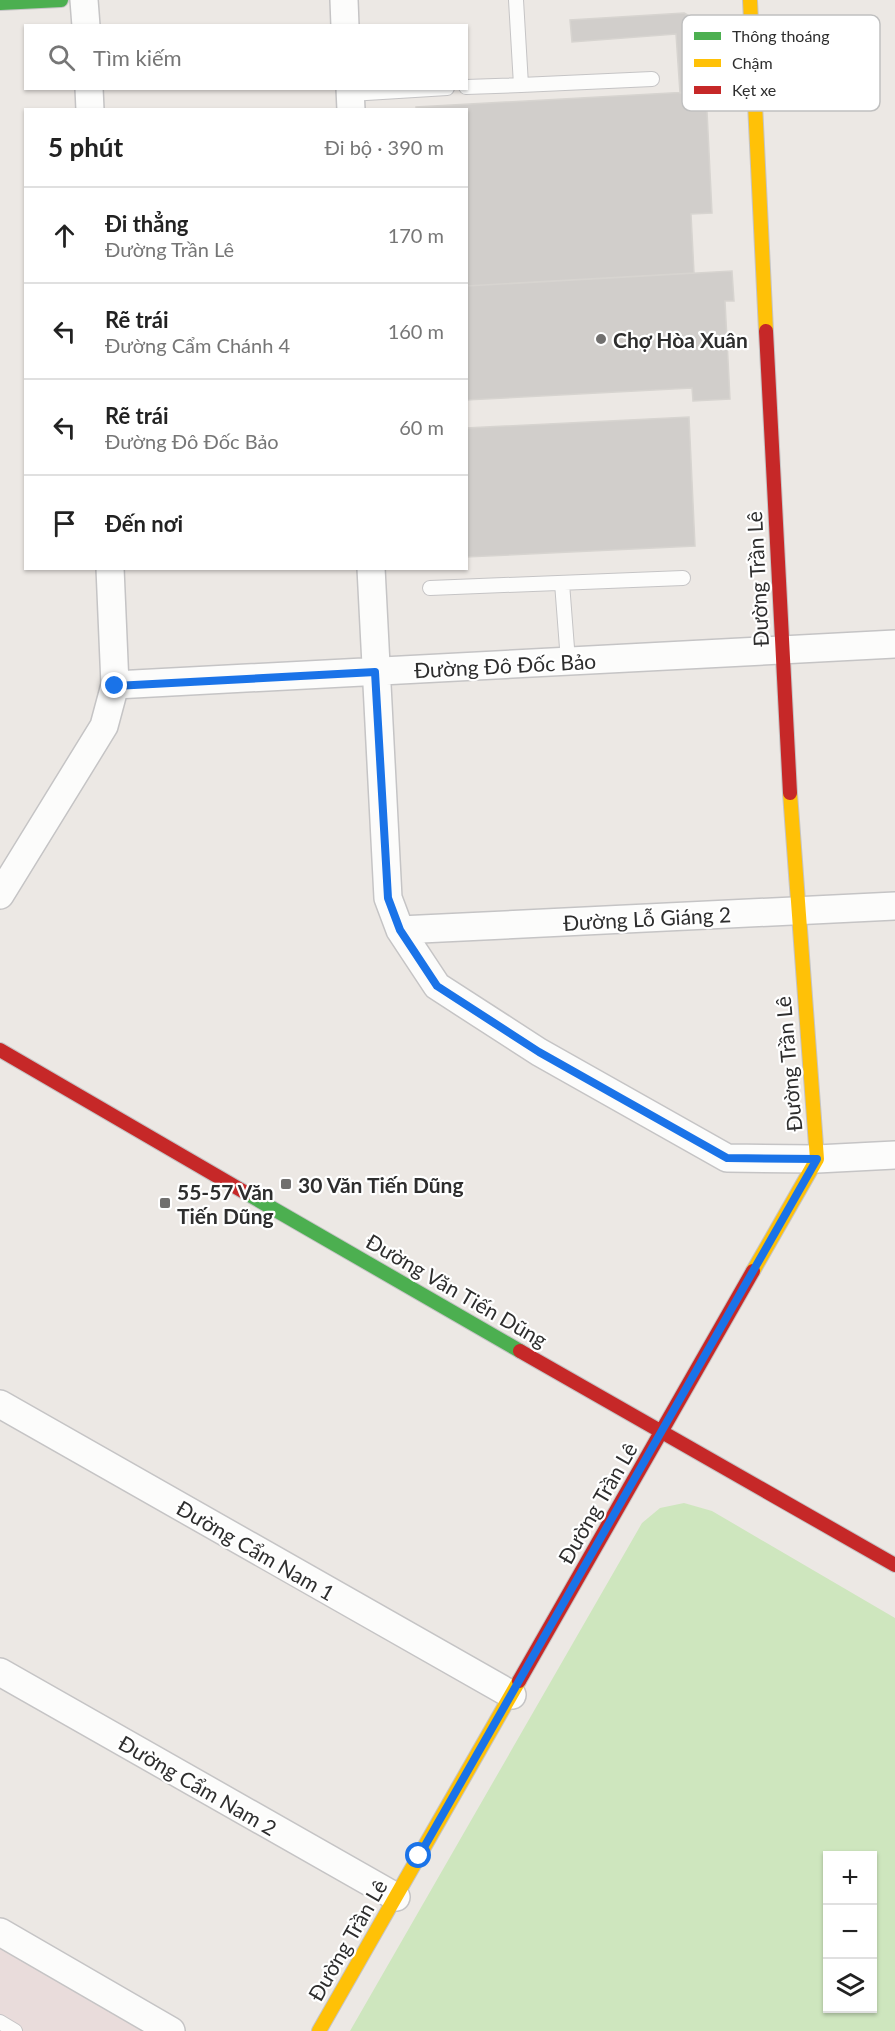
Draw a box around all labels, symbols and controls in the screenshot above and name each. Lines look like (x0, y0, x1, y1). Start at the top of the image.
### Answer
legend (682, 15, 880, 111)
search box (24, 24, 468, 90)
text: Thông thoáng (732, 26, 830, 45)
icon: search (45, 41, 78, 74)
text: Tìm kiếm (93, 44, 182, 71)
text: Chậm (732, 53, 773, 72)
text: Kẹt xe (732, 80, 776, 99)
text: 5 phút (48, 131, 123, 163)
text: Đi bộ · 390 m (325, 135, 444, 159)
text: Đi thẳng (105, 210, 188, 237)
icon: ahead (48, 219, 81, 252)
text: 170 m (388, 223, 444, 247)
text: Đường Trần Lê (105, 237, 234, 261)
text: Rẽ trái (105, 306, 169, 333)
icon: left (48, 315, 81, 348)
text: 160 m (388, 319, 444, 343)
place label: Chợ Hòa Xuân (613, 327, 748, 352)
marker: Chợ Hòa Xuân (594, 332, 608, 346)
text: Đường Cẩm Chánh 4 (105, 333, 290, 357)
text: Rẽ trái (105, 402, 169, 429)
icon: left (48, 411, 81, 444)
text: 60 m (399, 415, 444, 439)
text: Đường Đô Đốc Bảo (105, 429, 279, 453)
icon: arrive (48, 507, 81, 540)
text: Đến nơi (105, 510, 183, 537)
street label: Đường Trần Lê (741, 511, 773, 647)
street label: Đường Đô Đốc Bảo (413, 648, 597, 682)
route end (101, 672, 127, 698)
street label: Đường Lỗ Giáng 2 (562, 901, 732, 935)
street label: Đường Trần Lê (770, 995, 806, 1133)
place label: 30 Văn Tiến Dũng (298, 1172, 464, 1197)
marker: 30 Văn Tiến Dũng (279, 1177, 293, 1191)
place label: 55-57 Văn Tiến Dũng (177, 1179, 274, 1228)
marker: 55-57 Văn Tiến Dũng (158, 1196, 172, 1210)
street label: Đường Văn Tiến Dũng (362, 1228, 552, 1352)
street label: Đường Trần Lê (552, 1438, 642, 1568)
street label: Đường Cẩm Nam 1 (173, 1495, 339, 1605)
street label: Đường Cẩm Nam 2 (115, 1730, 281, 1840)
route start (405, 1842, 431, 1868)
map controls (823, 1851, 877, 2013)
button: + (823, 1851, 877, 1905)
street label: Đường Trần Lê (302, 1875, 392, 2005)
button: − (823, 1905, 877, 1959)
button: layers (823, 1959, 877, 2013)

